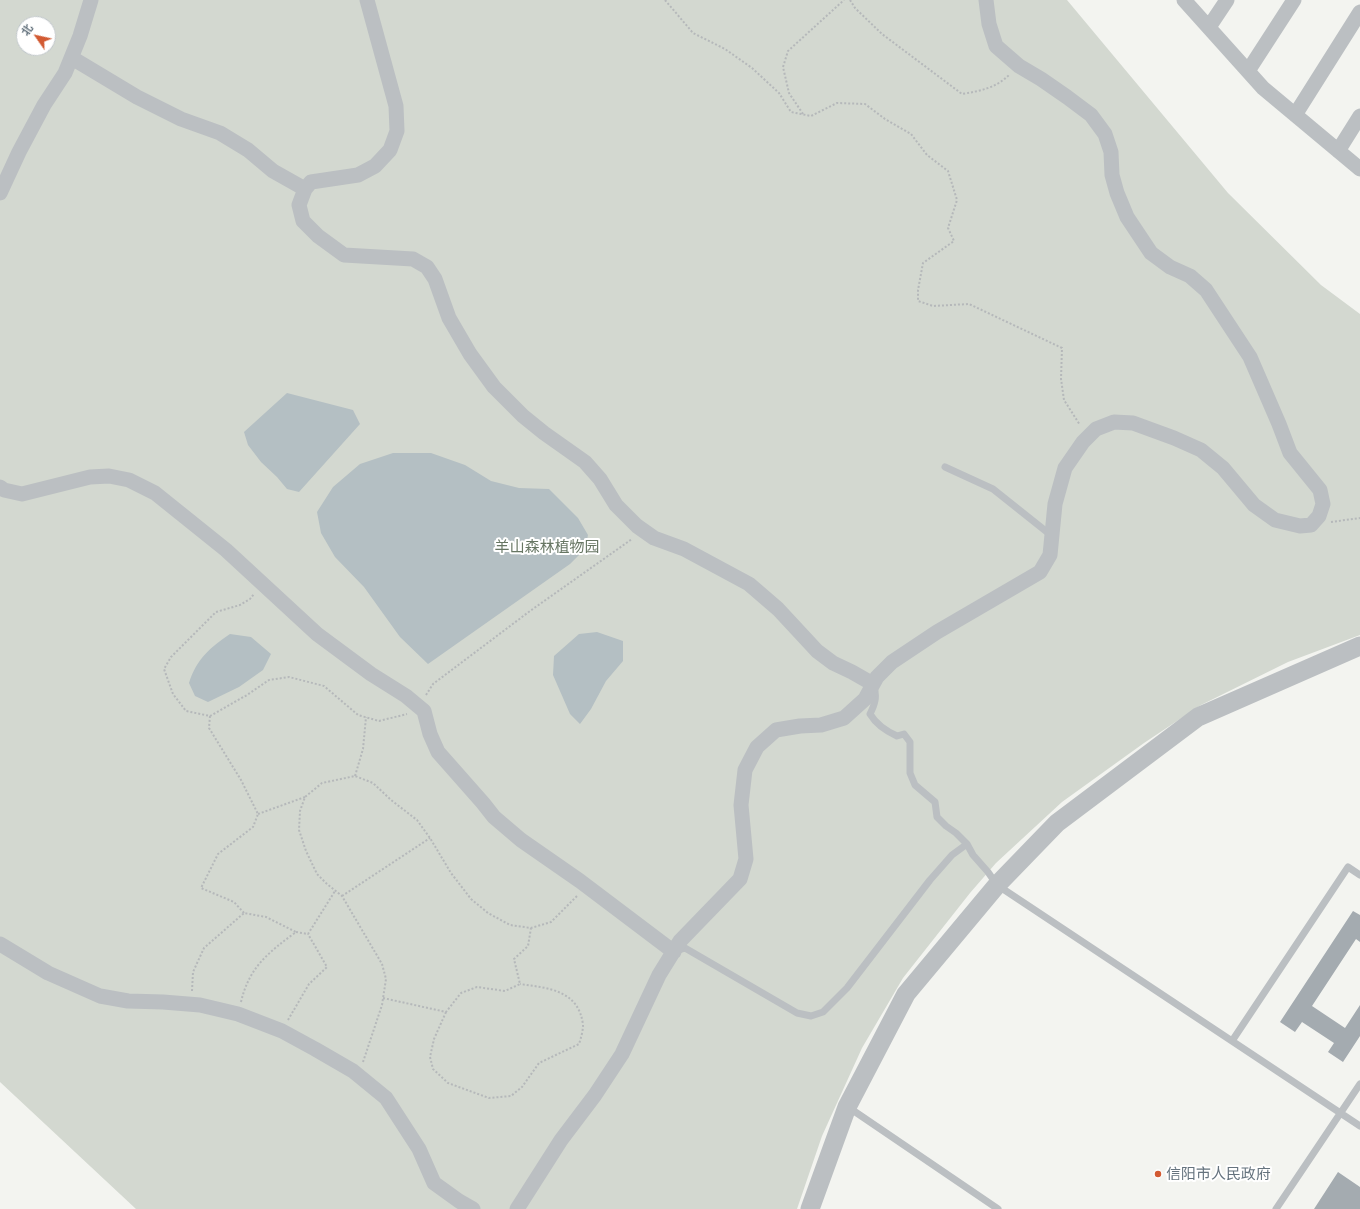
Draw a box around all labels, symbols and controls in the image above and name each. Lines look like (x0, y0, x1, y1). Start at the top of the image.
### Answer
north arrow (16, 16, 56, 56)
text: 北 (18, 21, 35, 38)
park label: 羊山森林植物园 (495, 538, 599, 556)
place label: 信阳市人民政府 (1166, 1165, 1271, 1183)
marker: 信阳市人民政府 (1153, 1169, 1163, 1179)

